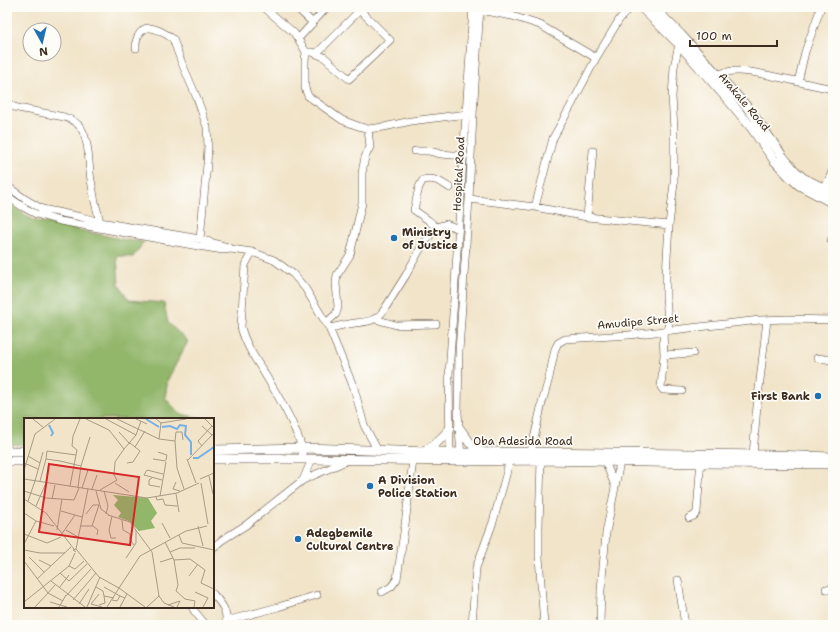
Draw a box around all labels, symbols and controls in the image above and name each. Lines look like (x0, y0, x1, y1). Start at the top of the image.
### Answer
north arrow (22, 22, 62, 62)
scale bar (690, 22, 777, 48)
text: 100 m (696, 28, 732, 44)
text: N (38, 43, 49, 59)
street label: Arakale Road (715, 69, 773, 135)
street label: Hospital Road (450, 136, 468, 212)
place label: Ministry of Justice (402, 225, 458, 253)
marker: Ministry of Justice (389, 233, 399, 243)
street label: Amudipe Street (596, 311, 680, 333)
place label: First Bank (751, 389, 810, 404)
marker: First Bank (813, 391, 823, 401)
inset map (24, 418, 214, 608)
street label: Oba Adesida Road (473, 434, 573, 449)
place label: A Division Police Station (378, 473, 458, 501)
marker: A Division Police Station (365, 481, 375, 491)
place label: Adegbemile Cultural Centre (306, 526, 394, 554)
marker: Adegbemile Cultural Centre (293, 534, 303, 544)

